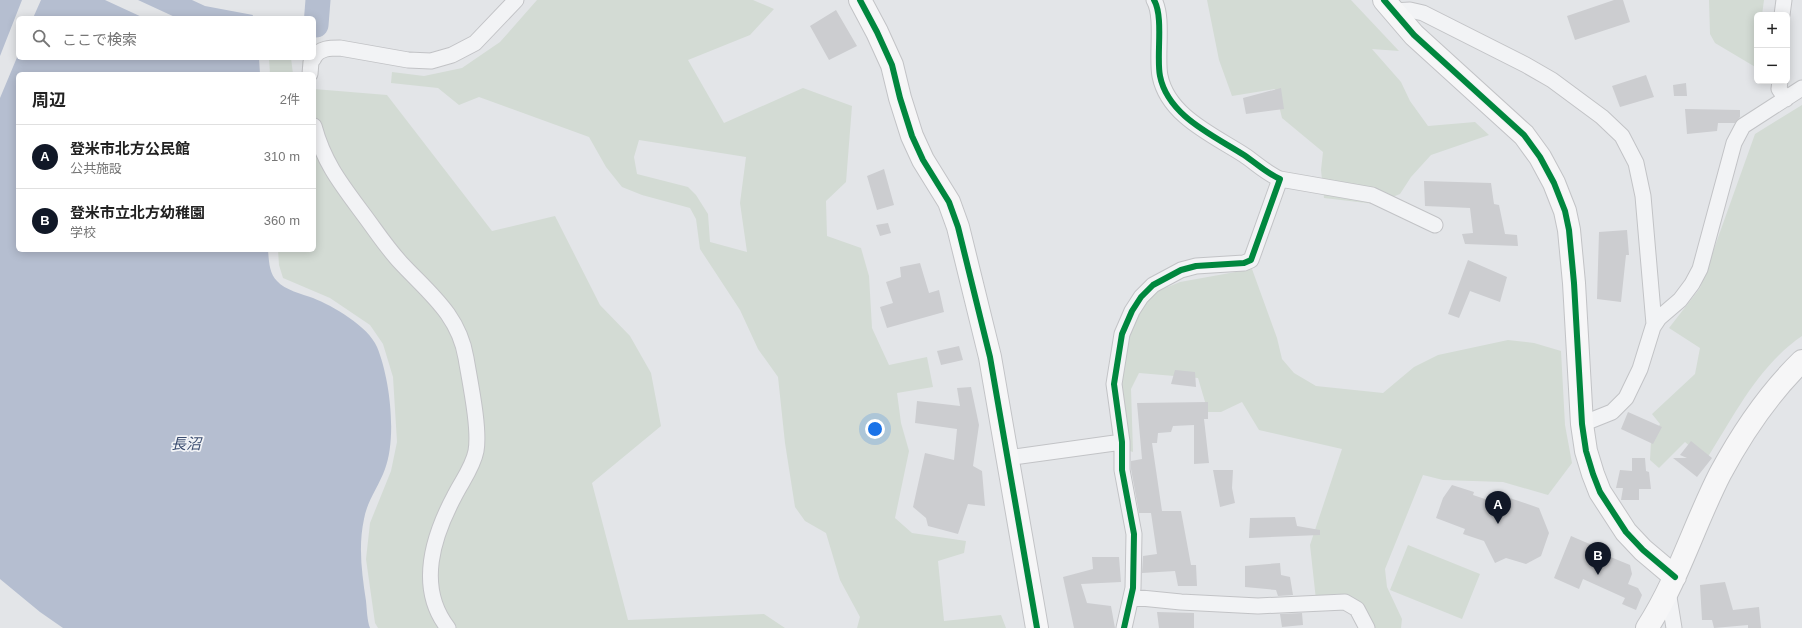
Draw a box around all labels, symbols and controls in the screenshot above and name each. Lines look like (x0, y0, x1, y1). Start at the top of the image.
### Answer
map controls (1754, 12, 1790, 84)
button: + (1754, 12, 1790, 48)
search box (16, 16, 316, 60)
icon: search (30, 27, 52, 49)
text: ここで検索 (62, 31, 137, 48)
button: − (1754, 48, 1790, 84)
text: 周辺 (32, 91, 66, 110)
text: 2件 (280, 92, 300, 107)
text: 登米市北方公民館 (70, 140, 190, 157)
text: A (40, 149, 50, 164)
text: 310 m (264, 149, 300, 164)
text: 公共施設 (70, 161, 122, 176)
text: 登米市立北方幼稚園 (70, 204, 205, 221)
text: B (40, 213, 50, 228)
text: 360 m (264, 213, 300, 228)
text: 学校 (70, 225, 96, 240)
your location (865, 419, 885, 439)
water label: 長沼 (171, 435, 203, 452)
pin: A (1485, 491, 1511, 524)
pin: B (1585, 542, 1611, 575)

